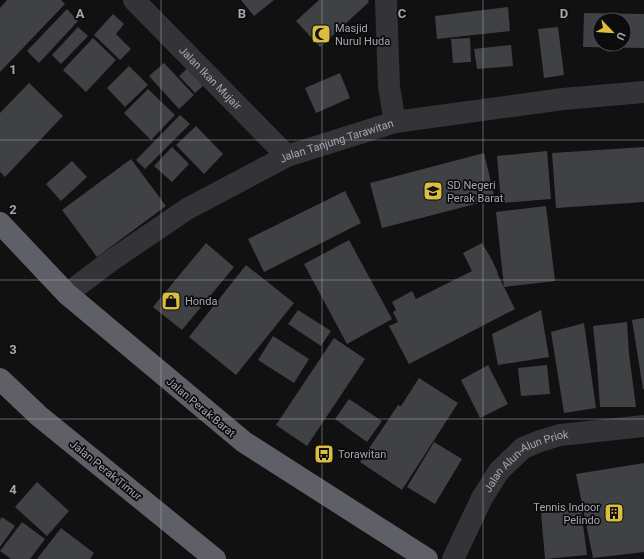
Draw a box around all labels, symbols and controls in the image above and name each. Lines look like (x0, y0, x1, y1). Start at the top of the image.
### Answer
text: A (76, 6, 85, 21)
text: B (238, 6, 246, 21)
text: C (398, 6, 407, 21)
text: D (560, 6, 568, 21)
north arrow (592, 12, 632, 52)
place label: Masjid Nurul Huda (335, 22, 390, 48)
mosque icon: Masjid Nurul Huda (310, 23, 332, 45)
text: U (613, 30, 628, 42)
street label: Jalan Ikan Mujair (176, 44, 244, 113)
text: 1 (9, 62, 17, 77)
street label: Jalan Tanjung Tarawitan (277, 117, 395, 166)
place label: SD Negeri Perak Barat (447, 179, 504, 205)
school or university icon: SD Negeri Perak Barat (422, 180, 444, 202)
text: 2 (9, 202, 17, 217)
shop icon: Honda (160, 290, 182, 312)
place label: Honda (185, 295, 217, 308)
text: 3 (9, 342, 17, 357)
street label: Jalan Perak Barat (164, 375, 238, 440)
street label: Jalan Alun-Alun Priok (481, 428, 569, 495)
street label: Jalan Perak Timur (67, 437, 144, 503)
bus stop icon: Torawitan (313, 443, 335, 465)
place label: Torawitan (338, 448, 386, 461)
text: 4 (9, 482, 17, 497)
place label: Tennis Indoor Pelindo (533, 501, 600, 527)
building icon: Tennis Indoor Pelindo (603, 502, 625, 524)

